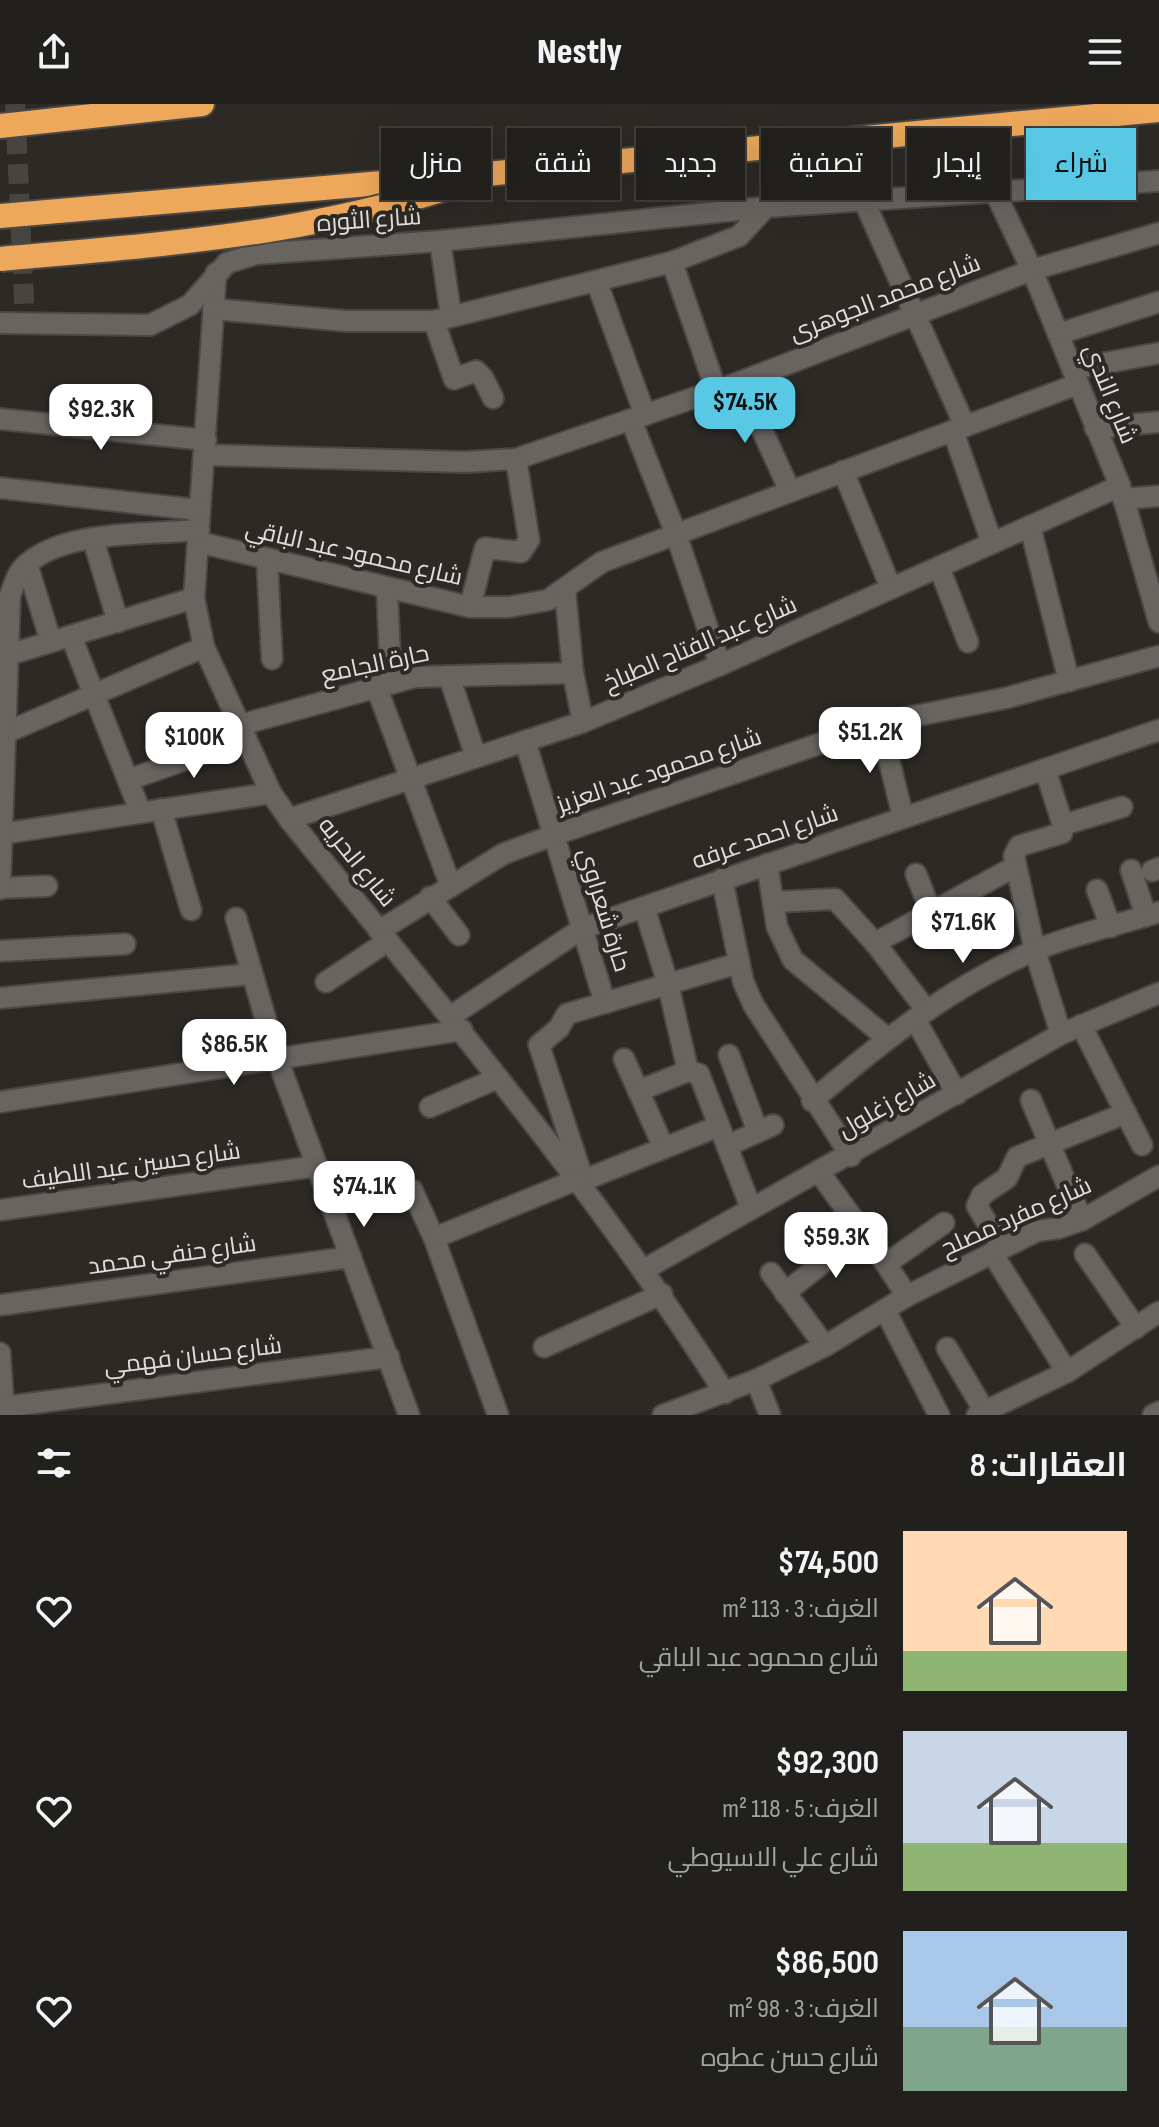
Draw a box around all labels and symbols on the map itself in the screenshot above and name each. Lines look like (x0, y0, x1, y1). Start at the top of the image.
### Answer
street label: شارع الثوره (316, 202, 422, 239)
street label: شارع محمد الجوهرى (785, 248, 985, 349)
street label: شارع الندي (1074, 340, 1143, 449)
pin: $74.5K (680, 377, 810, 445)
pin: $92.3K (36, 384, 166, 452)
street label: شارع محمود عبد الباقي (242, 514, 465, 596)
street label: شارع عبد الفتاح الطباخ (599, 590, 802, 699)
street label: حارة الجامع (318, 638, 432, 691)
pin: $51.2K (805, 707, 935, 775)
pin: $100K (138, 712, 250, 780)
street label: شارع محمود عبد العزيز (551, 722, 766, 821)
street label: شارع احمد عرفه (688, 798, 842, 877)
street label: شارع الحريه (311, 811, 402, 913)
street label: حارة شعراوي (569, 845, 637, 976)
pin: $71.6K (898, 897, 1028, 965)
pin: $86.5K (169, 1019, 299, 1087)
street label: شارع زغلول (833, 1065, 942, 1145)
street label: شارع حسين عبد اللطيف (20, 1136, 242, 1197)
pin: $74.1K (299, 1161, 429, 1229)
street label: شارع مفرد مصلح (936, 1171, 1096, 1264)
pin: $59.3K (771, 1212, 901, 1280)
street label: شارع حنفي محمد (86, 1229, 259, 1285)
street label: شارع حسان فهمي (102, 1331, 284, 1385)

